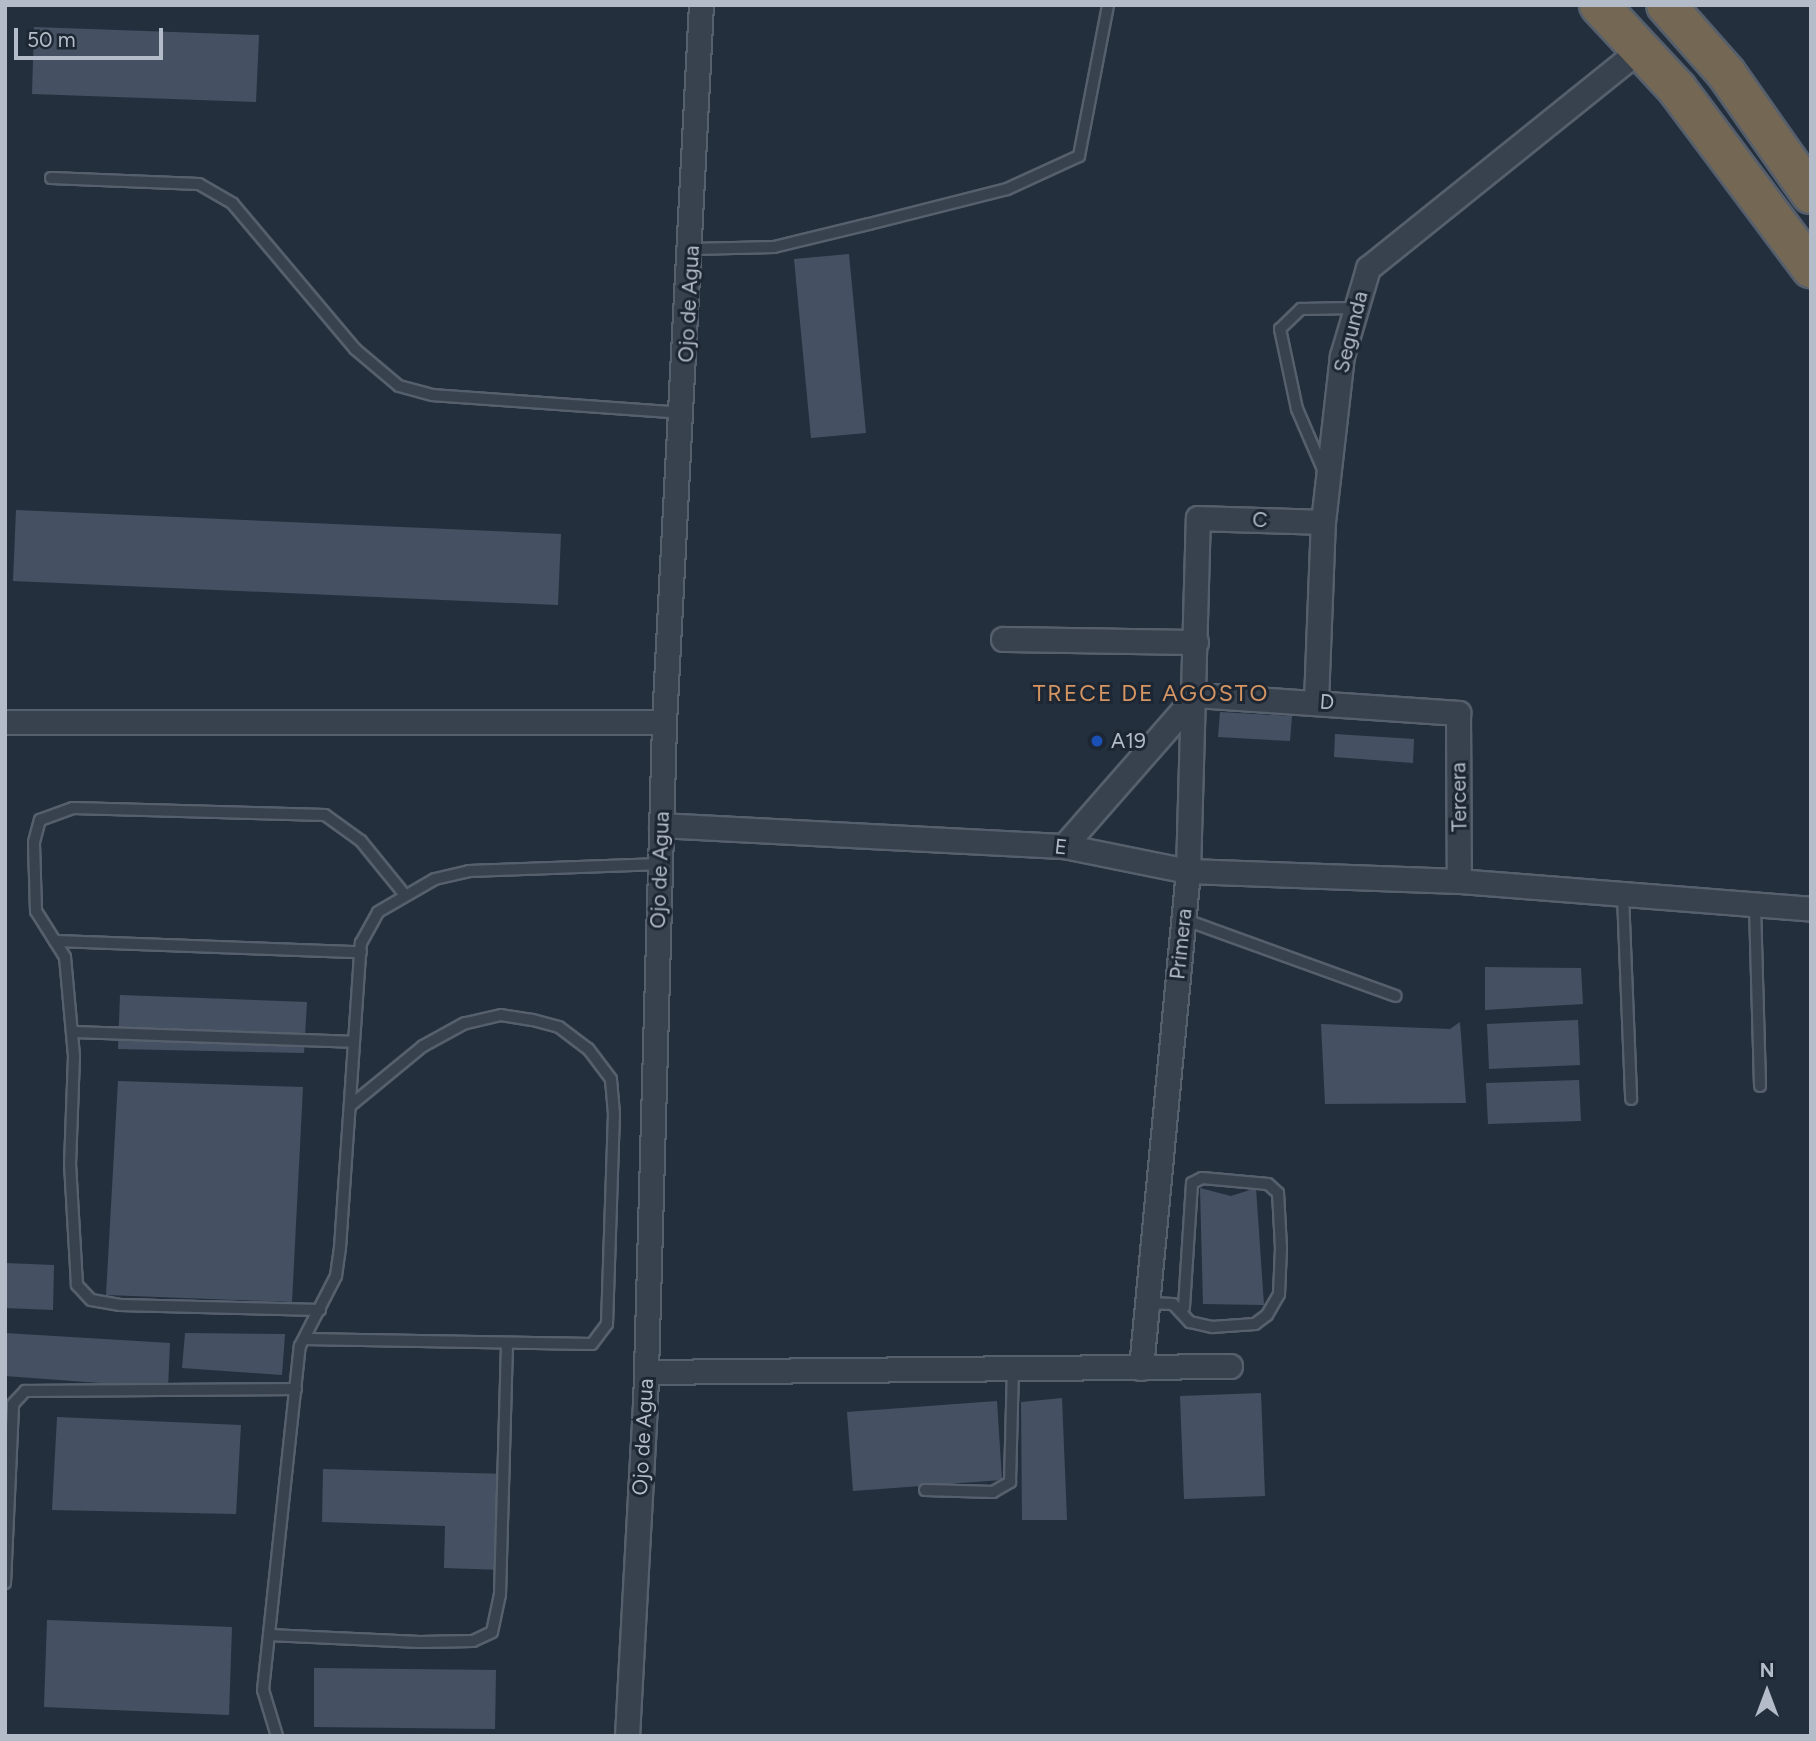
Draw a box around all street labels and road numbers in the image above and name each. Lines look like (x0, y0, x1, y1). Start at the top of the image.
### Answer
street label: Ojo de Agua (673, 245, 705, 363)
street label: Segunda (1329, 289, 1373, 375)
street label: C (1252, 507, 1268, 533)
street label: D (1319, 689, 1335, 715)
street label: Tercera (1446, 762, 1472, 832)
street label: Ojo de Agua (645, 811, 675, 929)
street label: E (1054, 834, 1068, 860)
street label: Primera (1165, 907, 1197, 981)
street label: Ojo de Agua (627, 1378, 659, 1496)

